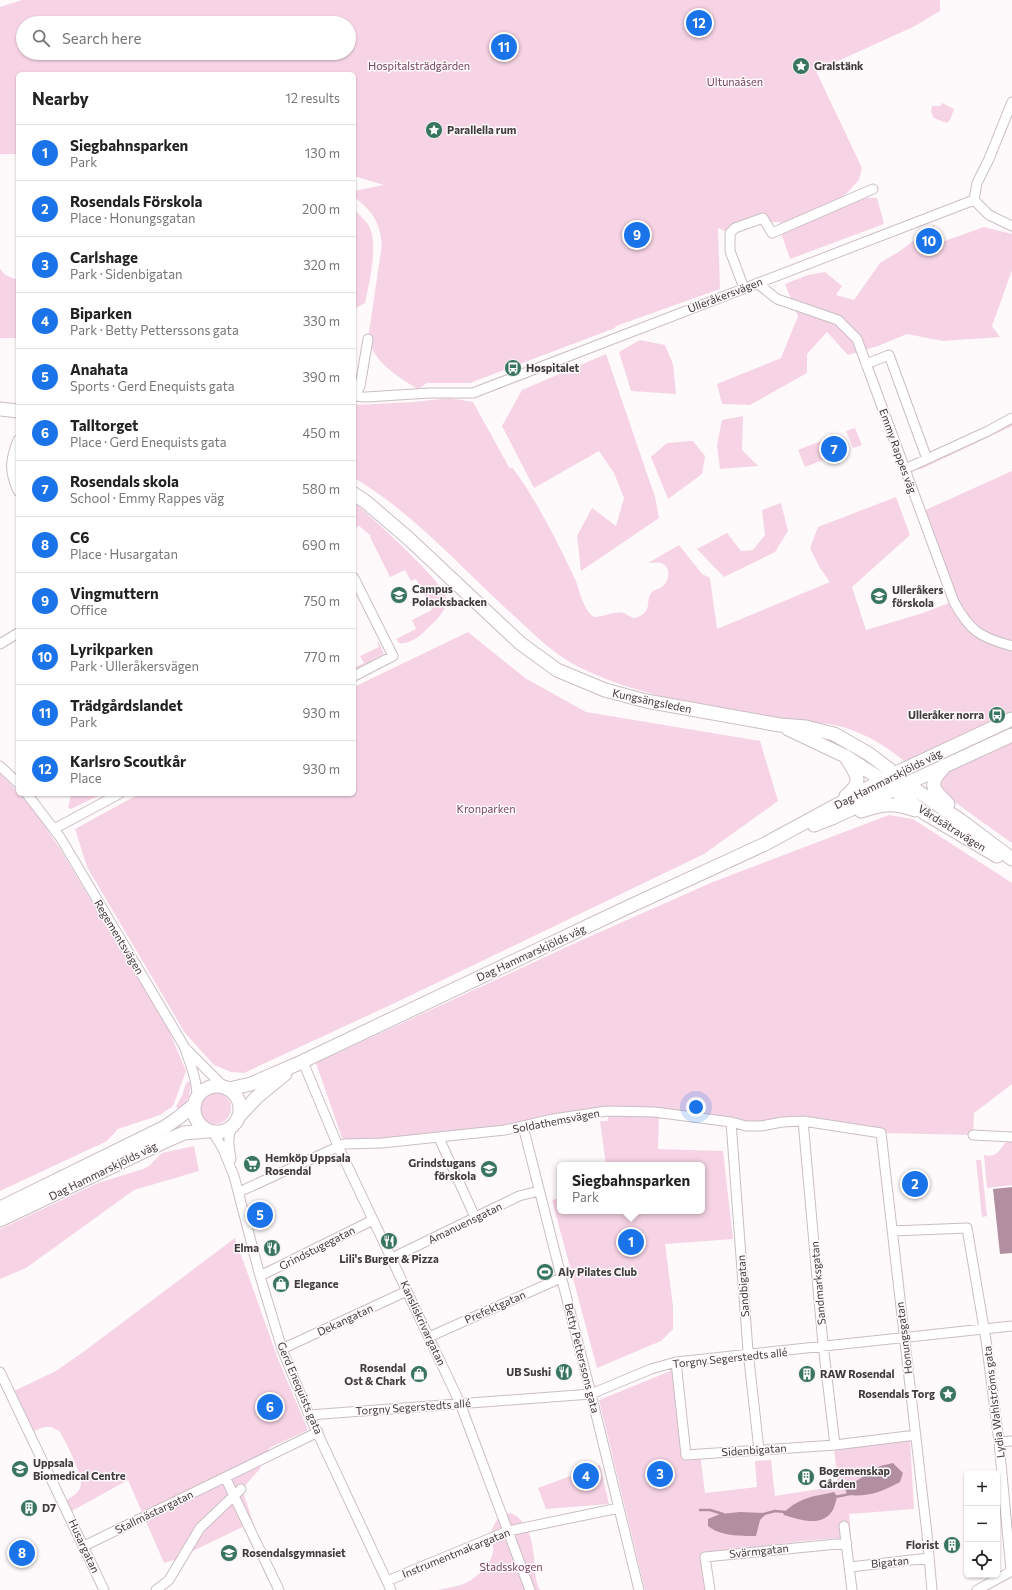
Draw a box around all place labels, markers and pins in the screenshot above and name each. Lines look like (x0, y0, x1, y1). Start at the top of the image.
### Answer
pin: 12 (686, 8, 712, 38)
pin: 11 (491, 32, 517, 62)
place icon: Gralstänk (791, 56, 811, 76)
place label: Gralstänk (814, 59, 864, 72)
place icon: Parallella rum (424, 120, 444, 140)
place label: Parallella rum (447, 123, 517, 136)
pin: 9 (624, 220, 650, 250)
pin: 10 (916, 226, 942, 256)
bus stop icon: Hospitalet (503, 358, 523, 378)
place label: Hospitalet (526, 361, 580, 374)
pin: 7 (821, 434, 847, 464)
place label: Campus Polacksbacken (412, 582, 487, 608)
place label: Ulleråkers förskola (892, 583, 943, 609)
school or university icon: Campus Polacksbacken (389, 585, 409, 605)
school or university icon: Ulleråkers förskola (869, 586, 889, 606)
bus stop icon: Ulleråker norra (987, 705, 1007, 725)
place label: Ulleråker norra (908, 708, 984, 721)
place label: Hemköp Uppsala Rosendal (265, 1151, 351, 1177)
supermarket icon: Hemköp Uppsala Rosendal (242, 1154, 262, 1174)
place label: Grindstugans förskola (408, 1156, 476, 1182)
school or university icon: Grindstugans förskola (479, 1159, 499, 1179)
pin: 2 (902, 1169, 928, 1199)
pin: 5 (247, 1200, 273, 1230)
pin: 1 (618, 1227, 644, 1257)
restaurant icon: Lili's Burger & Pizza (379, 1231, 399, 1251)
restaurant icon: Elma (262, 1238, 282, 1258)
place label: Elma (234, 1241, 259, 1254)
place label: Lili's Burger & Pizza (339, 1252, 439, 1265)
sports icon: Aly Pilates Club (535, 1262, 555, 1282)
place label: Aly Pilates Club (558, 1265, 637, 1278)
shop icon: Elegance (271, 1274, 291, 1294)
place label: Elegance (294, 1277, 339, 1290)
place label: Rosendal Ost & Chark (344, 1361, 407, 1387)
restaurant icon: UB Sushi (554, 1362, 574, 1382)
shop icon: Rosendal Ost & Chark (409, 1364, 429, 1384)
building icon: RAW Rosendal (797, 1364, 817, 1384)
place label: UB Sushi (506, 1365, 551, 1378)
place label: RAW Rosendal (820, 1367, 894, 1380)
place icon: Rosendals Torg (938, 1384, 958, 1404)
place label: Rosendals Torg (858, 1387, 935, 1400)
pin: 6 (257, 1392, 283, 1422)
place label: Uppsala Biomedical Centre (33, 1456, 126, 1482)
school or university icon: Uppsala Biomedical Centre (10, 1459, 30, 1479)
pin: 3 (647, 1459, 673, 1489)
pin: 4 (573, 1461, 599, 1491)
place label: Bogemenskap Gården (819, 1464, 891, 1490)
building icon: Bogemenskap Gården (796, 1467, 816, 1487)
building icon: D7 (19, 1498, 39, 1518)
place label: D7 (42, 1501, 56, 1514)
building icon: Florist (942, 1535, 962, 1555)
pin: 8 (9, 1538, 35, 1568)
place label: Florist (906, 1538, 939, 1551)
school or university icon: Rosendalsgymnasiet (219, 1543, 239, 1563)
place label: Rosendalsgymnasiet (242, 1546, 346, 1559)

